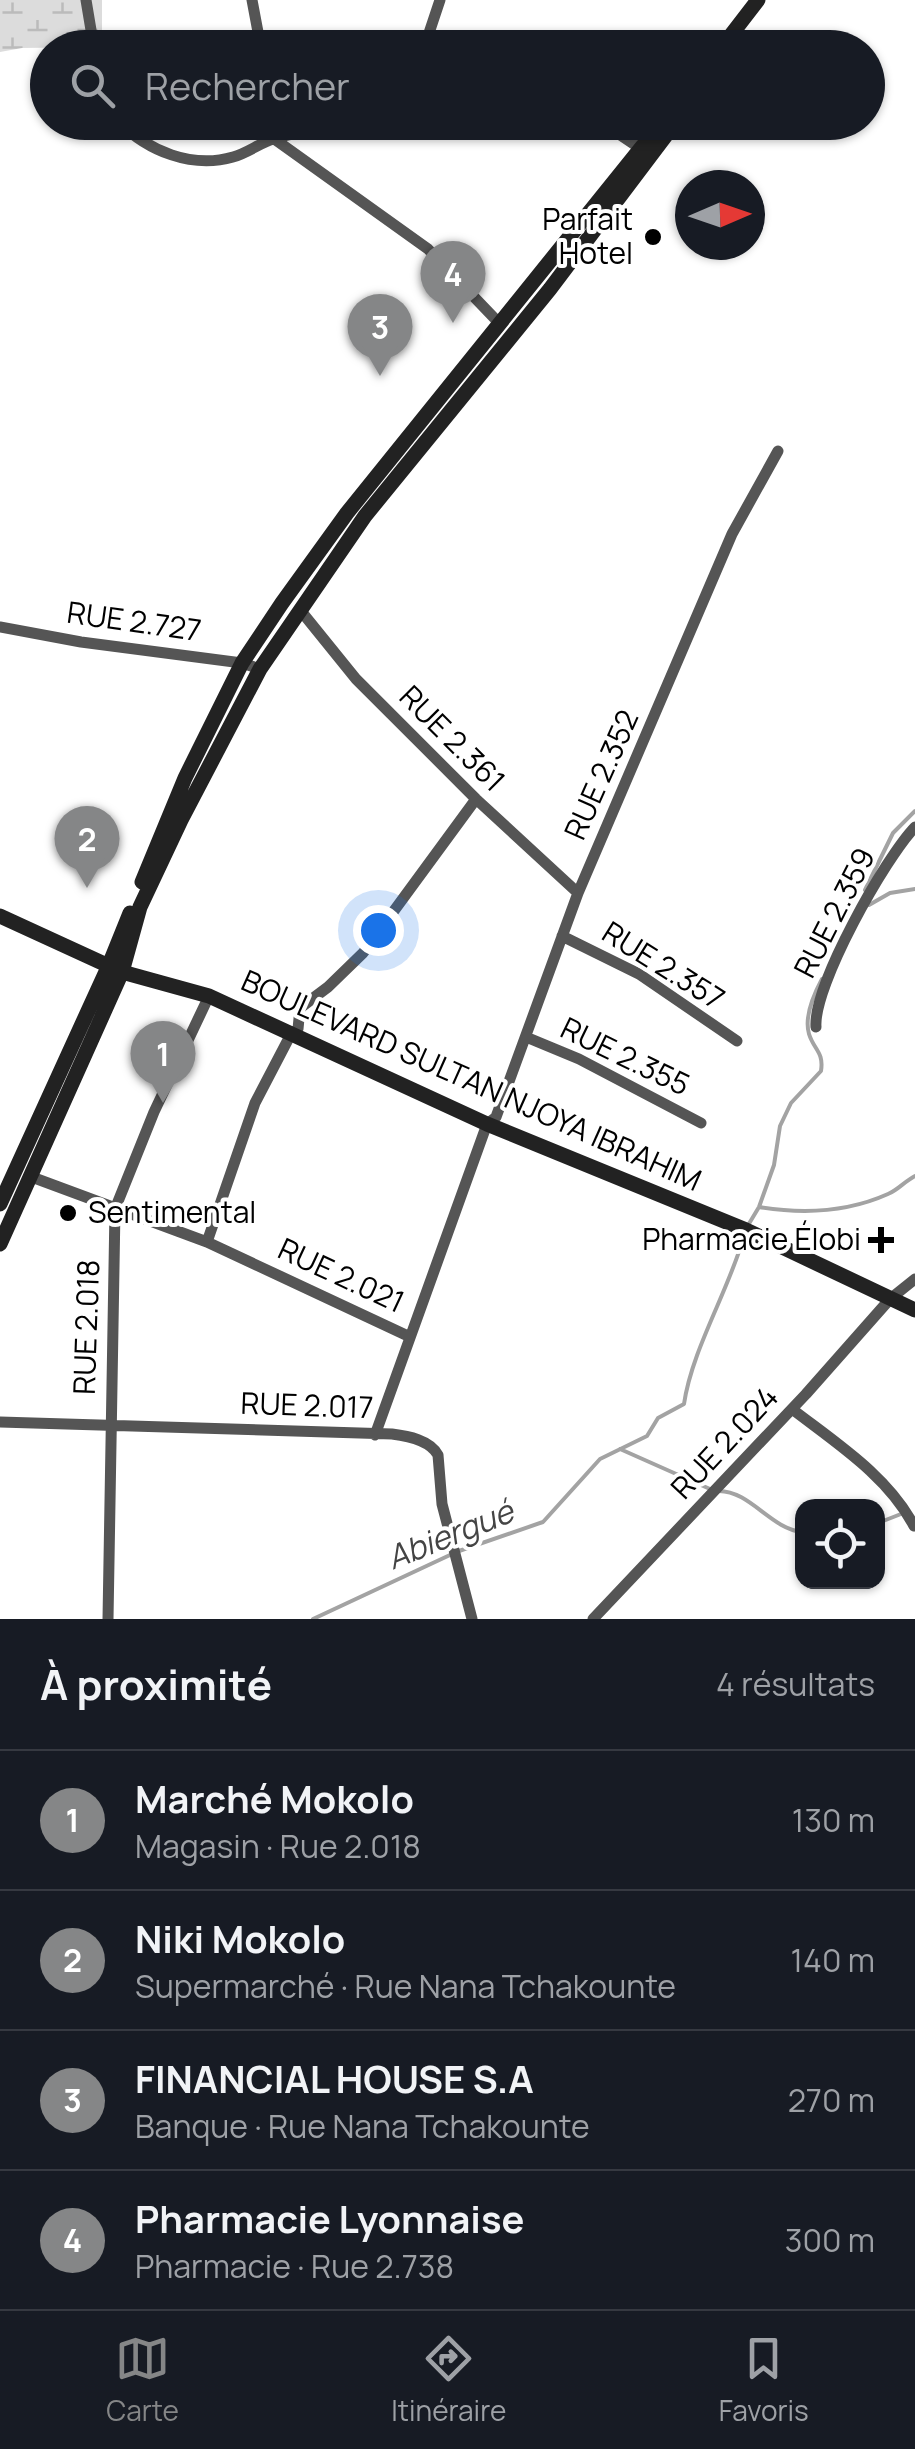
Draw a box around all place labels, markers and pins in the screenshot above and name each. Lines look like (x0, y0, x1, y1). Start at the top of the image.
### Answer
place label: Parfait Hotel (542, 198, 633, 273)
marker: Parfait Hotel (642, 226, 664, 248)
pin: 4 (420, 240, 486, 323)
pin: 3 (348, 294, 412, 376)
pin: 2 (54, 806, 120, 888)
pin: 1 (130, 1020, 196, 1103)
place label: Sentimental (88, 1191, 256, 1232)
marker: Sentimental (57, 1202, 79, 1224)
place label: Pharmacie Élobi (642, 1218, 861, 1259)
marker: Pharmacie Élobi (870, 1229, 892, 1251)

